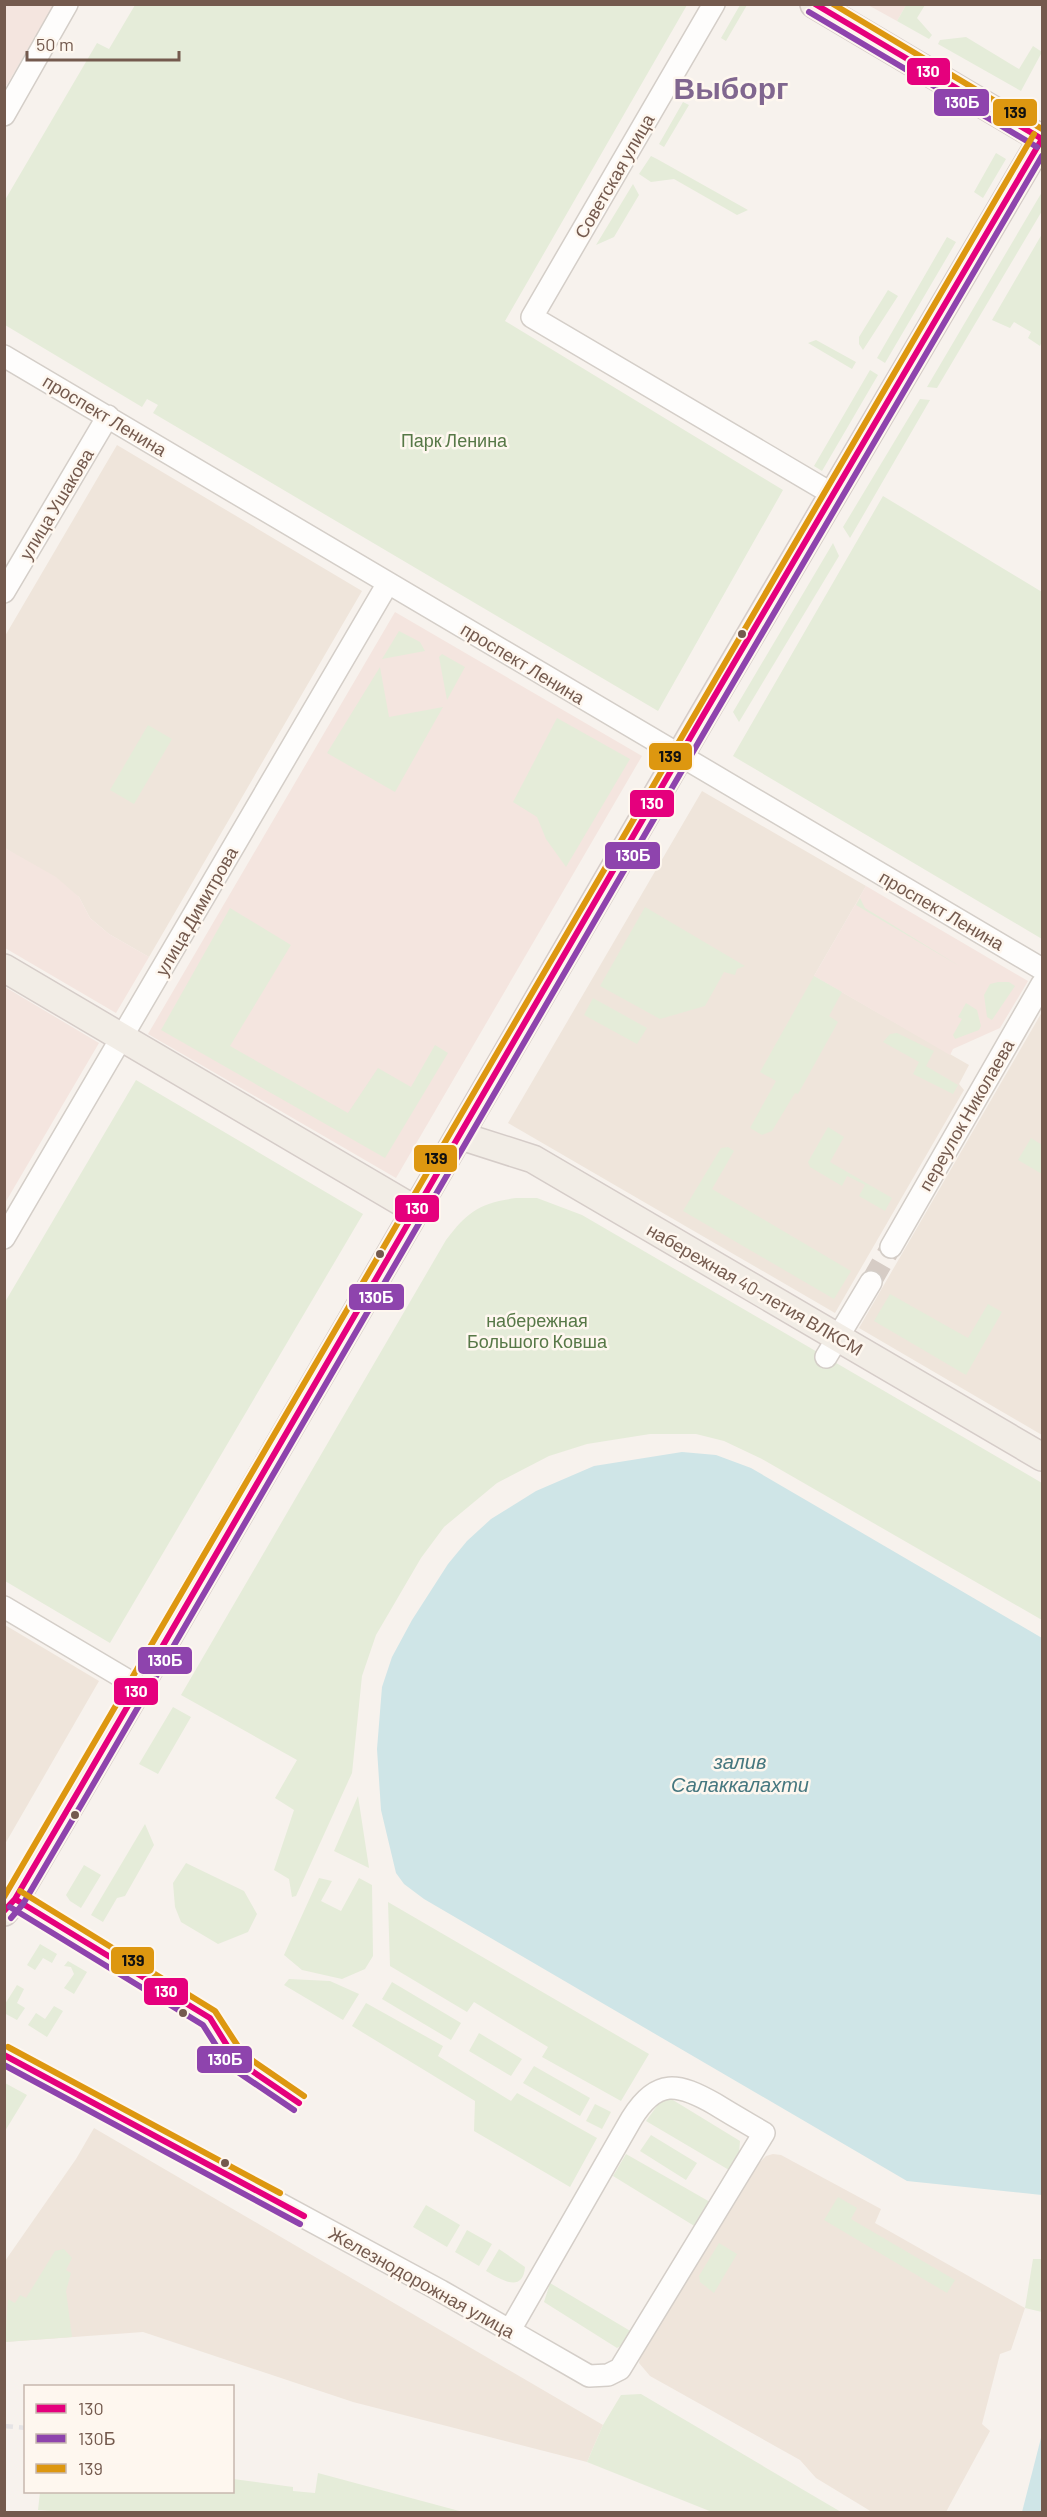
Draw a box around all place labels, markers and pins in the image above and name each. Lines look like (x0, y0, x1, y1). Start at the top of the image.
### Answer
unlabelled marker (736, 628, 748, 640)
unlabelled marker (374, 1248, 386, 1260)
unlabelled marker (69, 1809, 81, 1821)
unlabelled marker (177, 2007, 189, 2019)
unlabelled marker (219, 2157, 231, 2169)

